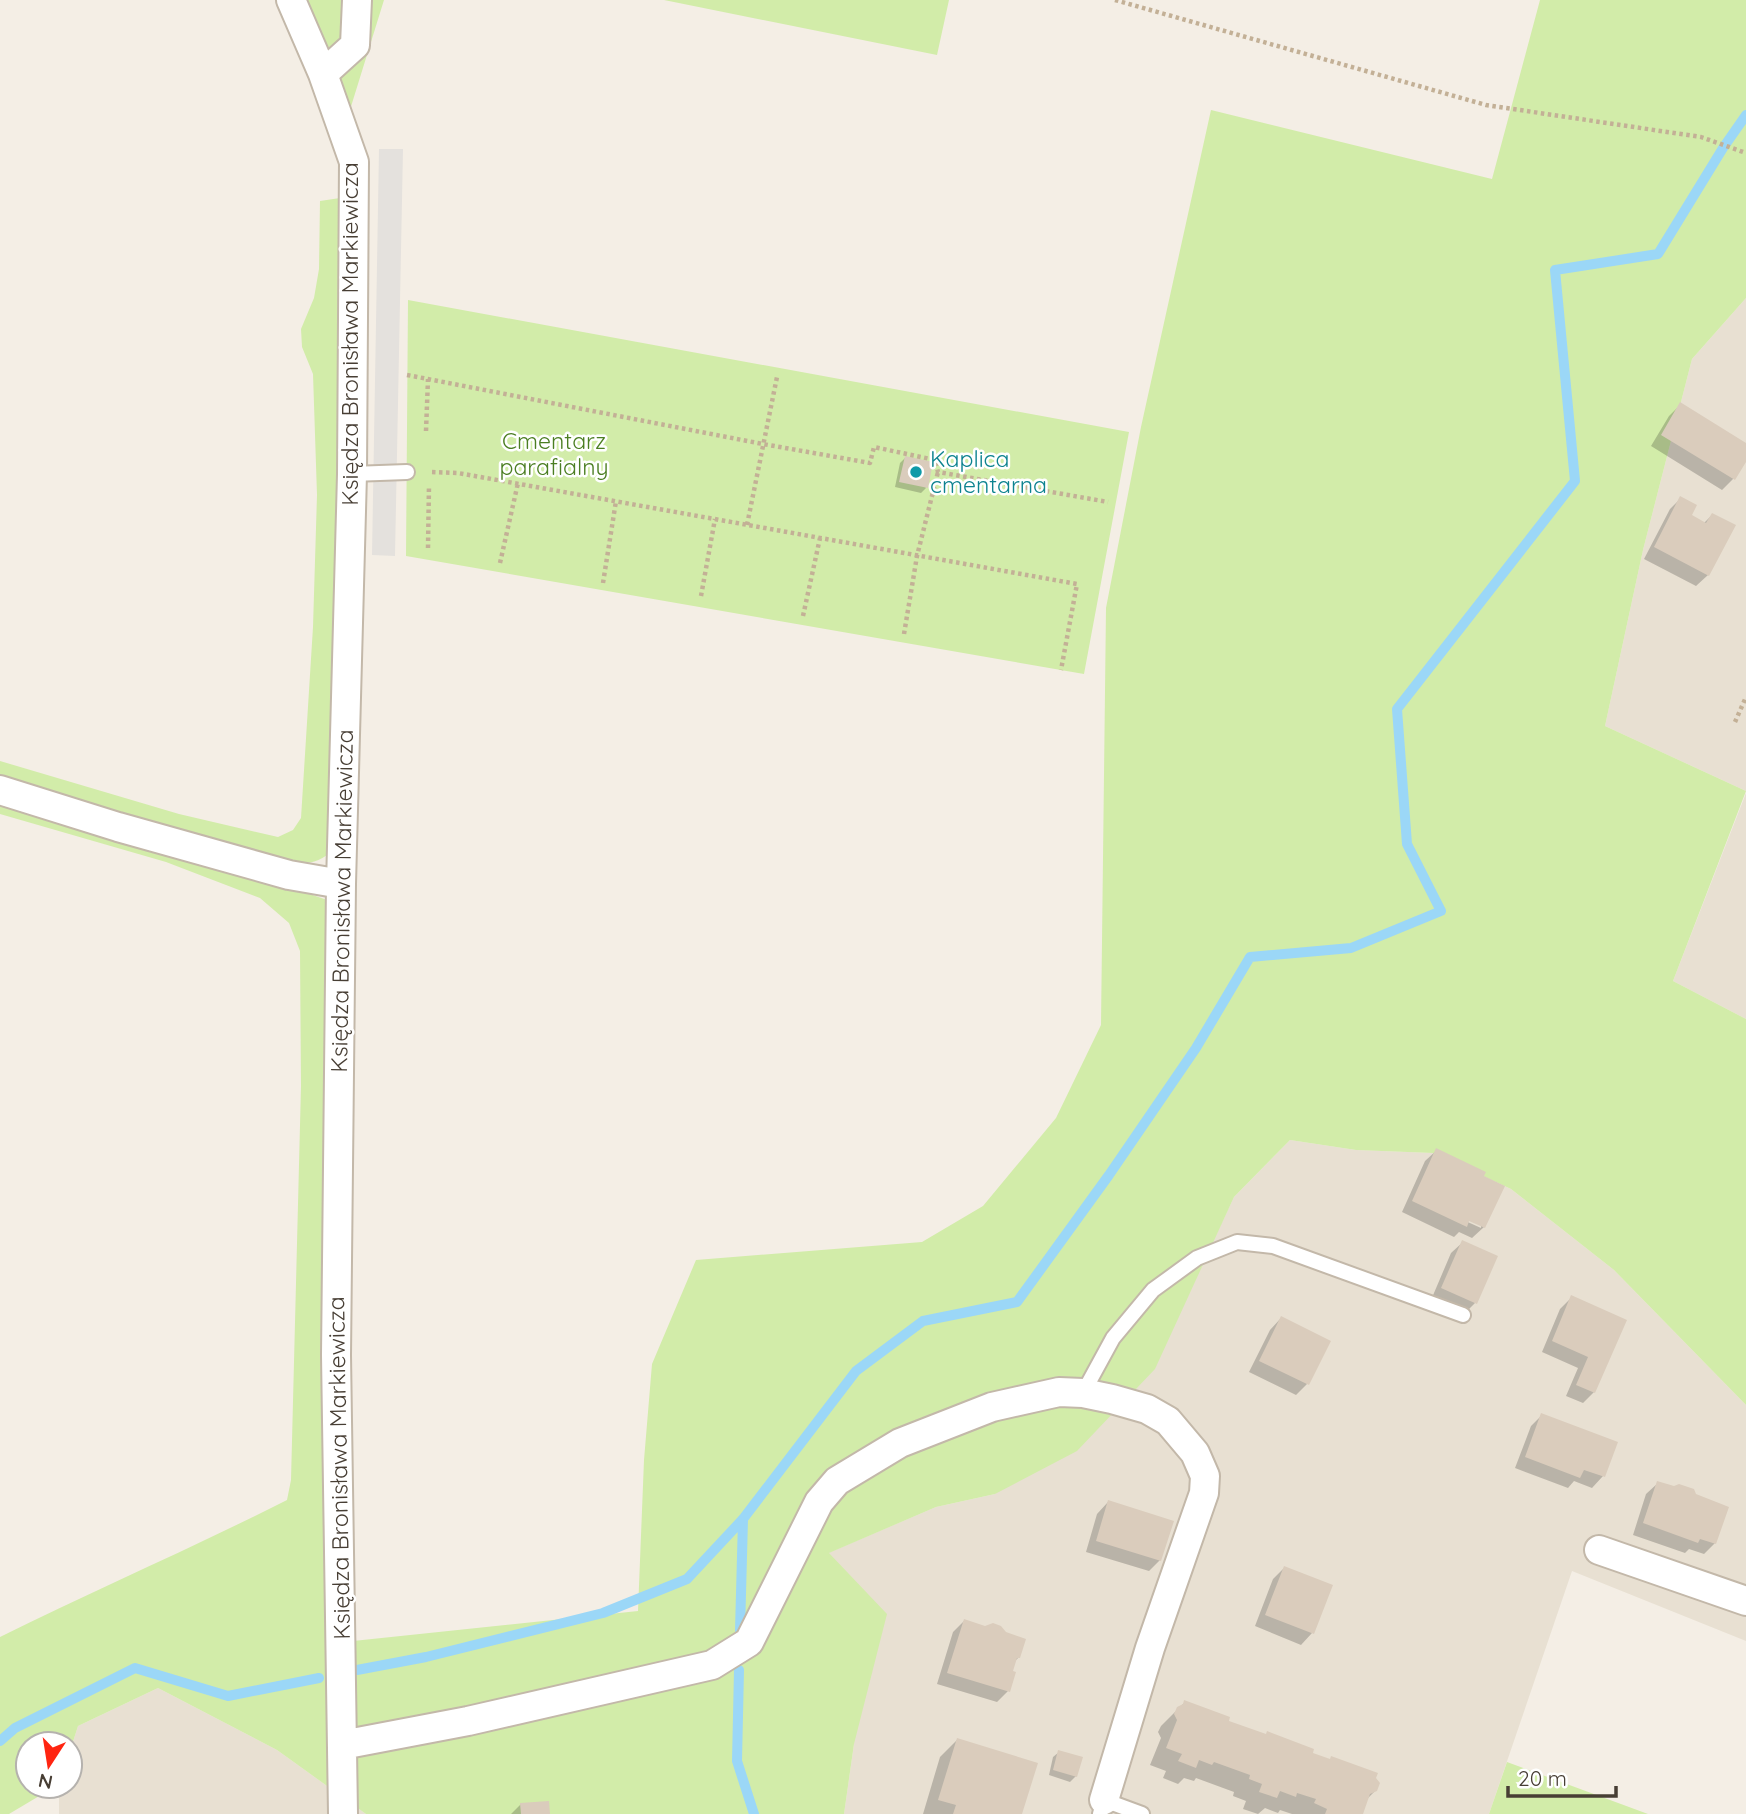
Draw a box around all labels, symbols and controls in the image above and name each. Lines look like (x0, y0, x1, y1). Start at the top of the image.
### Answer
street label: Księdza Bronisława Markiewicza (335, 162, 364, 506)
park label: Cmentarz parafialny (499, 426, 609, 481)
place label: Kaplica cmentarna (930, 444, 1047, 499)
marker: Kaplica cmentarna (908, 464, 924, 480)
street label: Księdza Bronisława Markiewicza (324, 729, 359, 1073)
street label: Księdza Bronisława Markiewicza (321, 1296, 356, 1640)
north arrow (14, 1730, 84, 1800)
scale bar (1508, 1755, 1616, 1799)
text: 20 m (1518, 1765, 1567, 1791)
text: N (36, 1768, 55, 1795)

